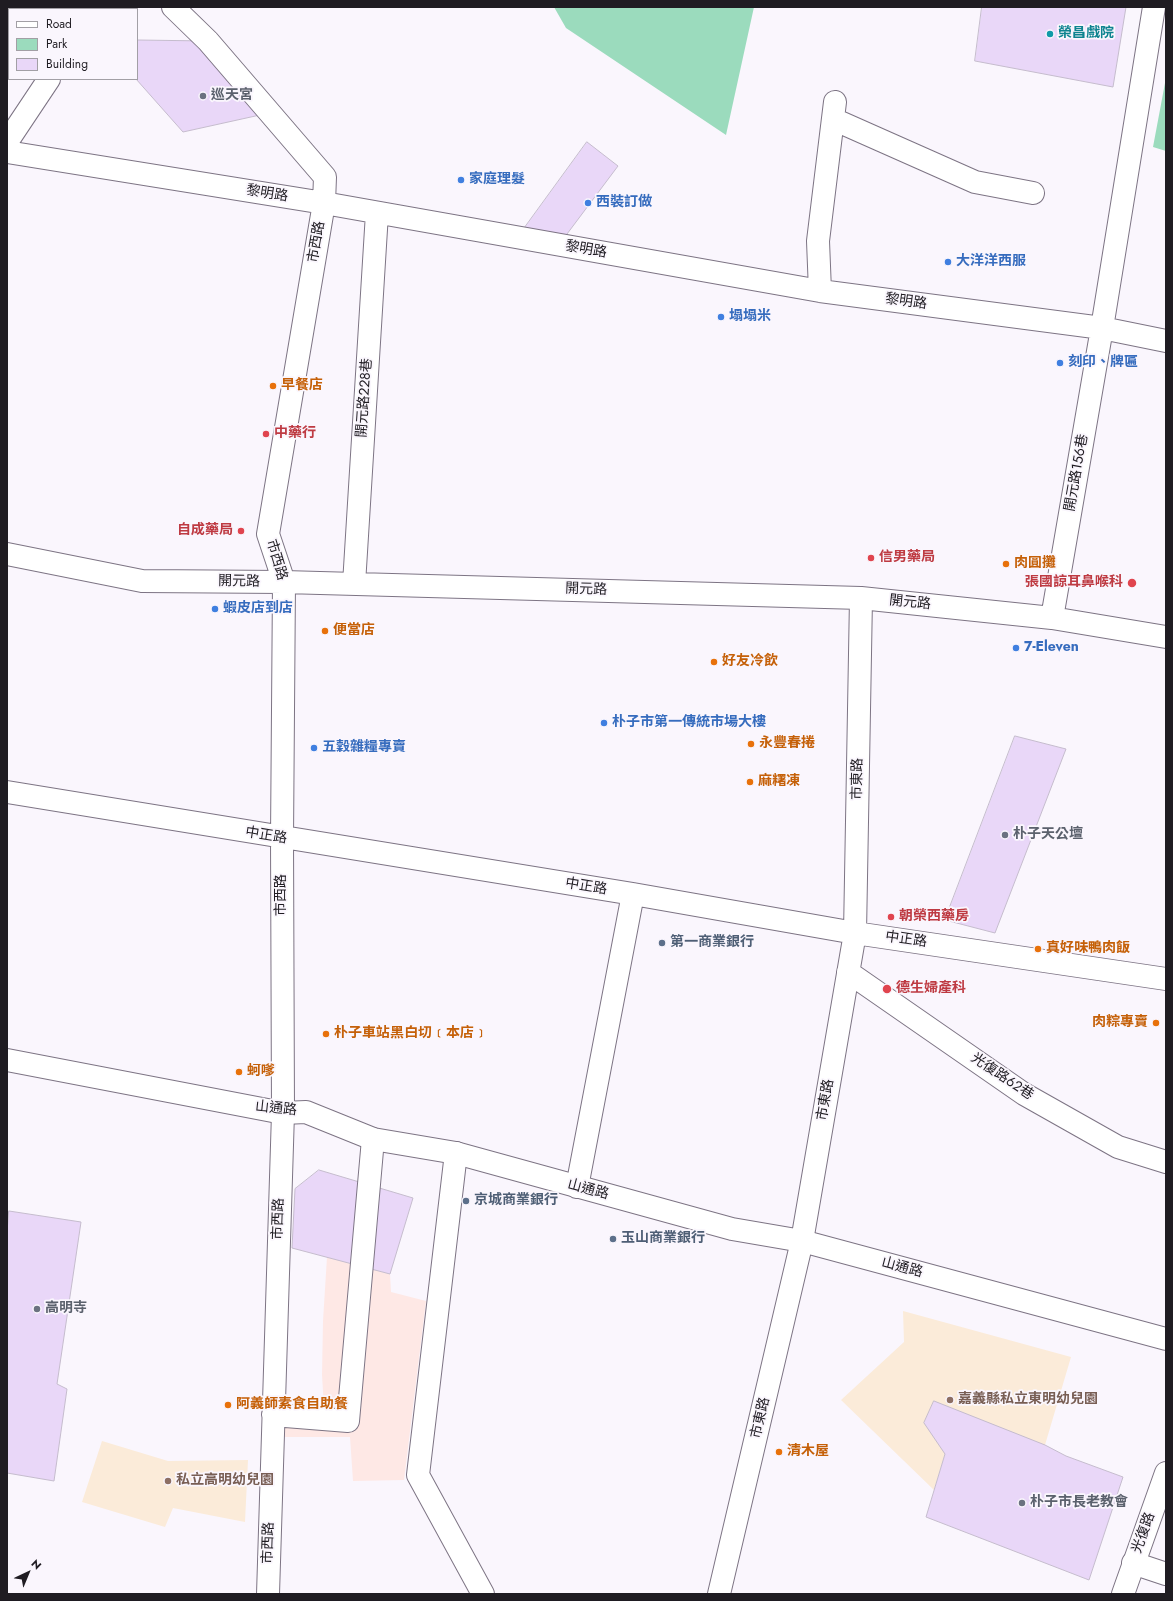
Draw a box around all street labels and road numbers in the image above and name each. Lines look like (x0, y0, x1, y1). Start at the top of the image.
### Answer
street label: 黎明路 (245, 182, 289, 206)
street label: 市西路 (305, 220, 329, 264)
street label: 黎明路 (564, 238, 608, 262)
street label: 黎明路 (884, 291, 928, 313)
street label: 開元路228巷 (354, 358, 376, 438)
street label: 開元路156巷 (1062, 433, 1092, 513)
street label: 市西路 (262, 537, 290, 583)
street label: 開元路 (218, 573, 260, 591)
street label: 開元路 (565, 581, 607, 599)
street label: 開元路 (888, 592, 932, 614)
street label: 市東路 (849, 758, 867, 800)
street label: 中正路 (244, 824, 288, 848)
street label: 市西路 (274, 874, 290, 916)
street label: 中正路 (564, 875, 608, 899)
street label: 中正路 (884, 929, 928, 951)
street label: 光復路62巷 (967, 1050, 1037, 1104)
street label: 市東路 (814, 1078, 838, 1122)
street label: 山通路 (254, 1098, 298, 1120)
street label: 山通路 (566, 1176, 610, 1204)
street label: 市西路 (270, 1198, 288, 1240)
street label: 山通路 (880, 1254, 924, 1282)
street label: 市東路 (748, 1396, 774, 1440)
street label: 光復路 (1129, 1510, 1159, 1556)
street label: 市西路 (260, 1522, 278, 1564)

